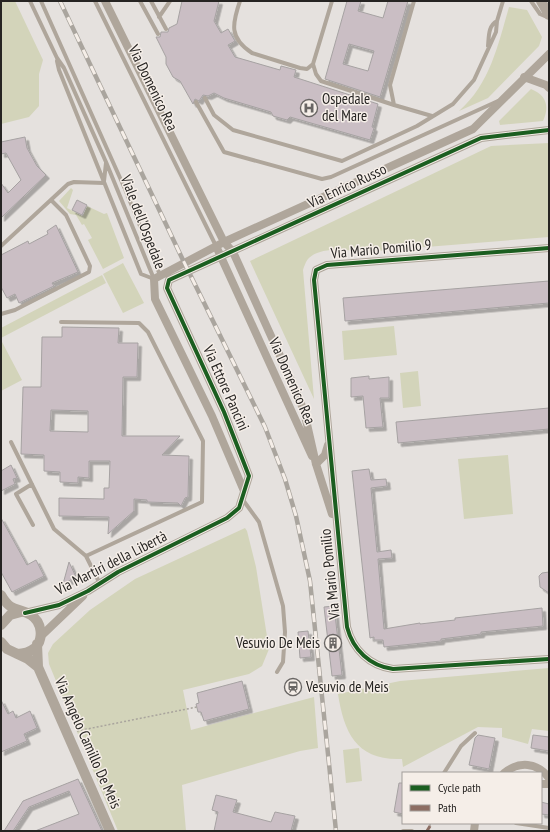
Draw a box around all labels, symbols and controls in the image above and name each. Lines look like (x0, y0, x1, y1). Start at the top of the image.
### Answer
street label: Via Domenico Rea (124, 41, 182, 134)
place label: Ospedale del Mare (322, 89, 370, 125)
hospital icon: Ospedale del Mare (299, 98, 319, 118)
street label: Via Enrico Russo (303, 159, 389, 213)
street label: Viale dell'Ospedale (116, 171, 170, 272)
street label: Via Mario Pomilio 9 (329, 235, 432, 262)
street label: Via Domenico Rea (264, 333, 320, 427)
street label: Via Ettore Pancini (199, 341, 254, 433)
street label: Via Martiri della Libertà (51, 526, 170, 599)
street label: Via Mario Pomilio (315, 528, 344, 621)
place label: Vesuvio De Meis (235, 633, 320, 652)
building icon: Vesuvio De Meis (323, 633, 343, 653)
street label: Via Angelo Camillo De Meis (50, 673, 126, 812)
station icon: Vesuvio de Meis (283, 677, 303, 697)
place label: Vesuvio de Meis (305, 677, 389, 696)
legend (402, 772, 542, 824)
text: Cycle path (438, 780, 481, 795)
text: Path (438, 800, 456, 815)

